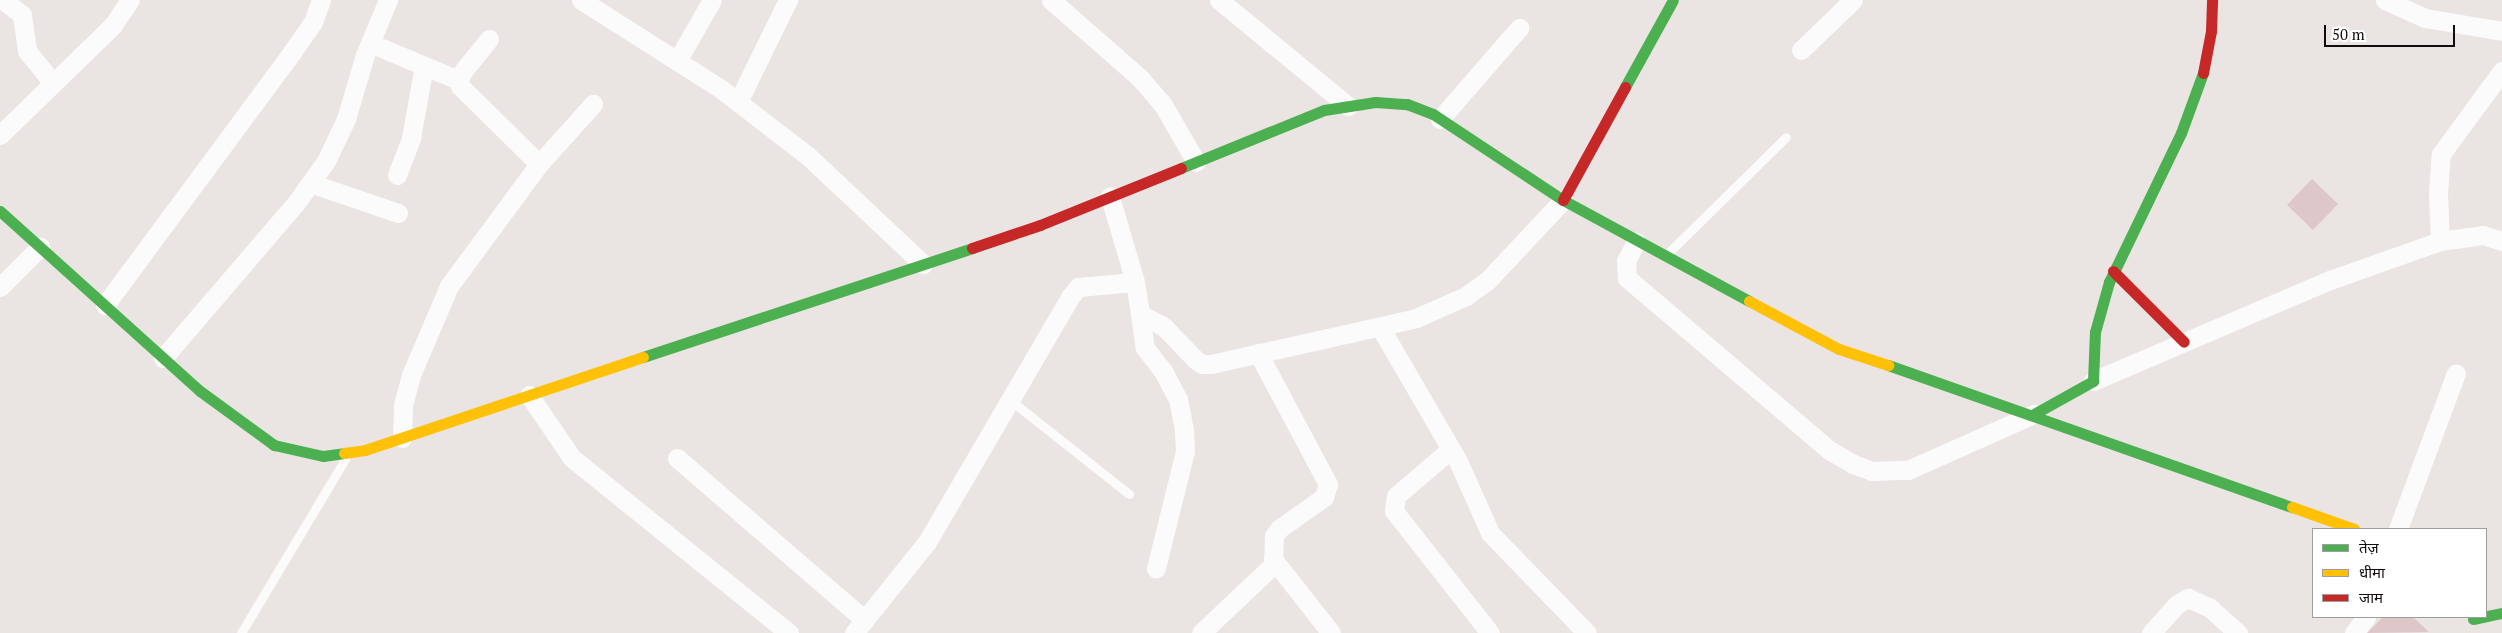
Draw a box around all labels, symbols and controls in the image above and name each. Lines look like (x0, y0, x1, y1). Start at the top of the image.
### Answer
scale bar (2327, 15, 2458, 47)
text: 50 m (2332, 24, 2365, 44)
legend (2312, 528, 2487, 618)
text: तेज़ (2359, 537, 2379, 557)
text: धीमा (2359, 562, 2385, 582)
text: जाम (2359, 587, 2383, 607)

